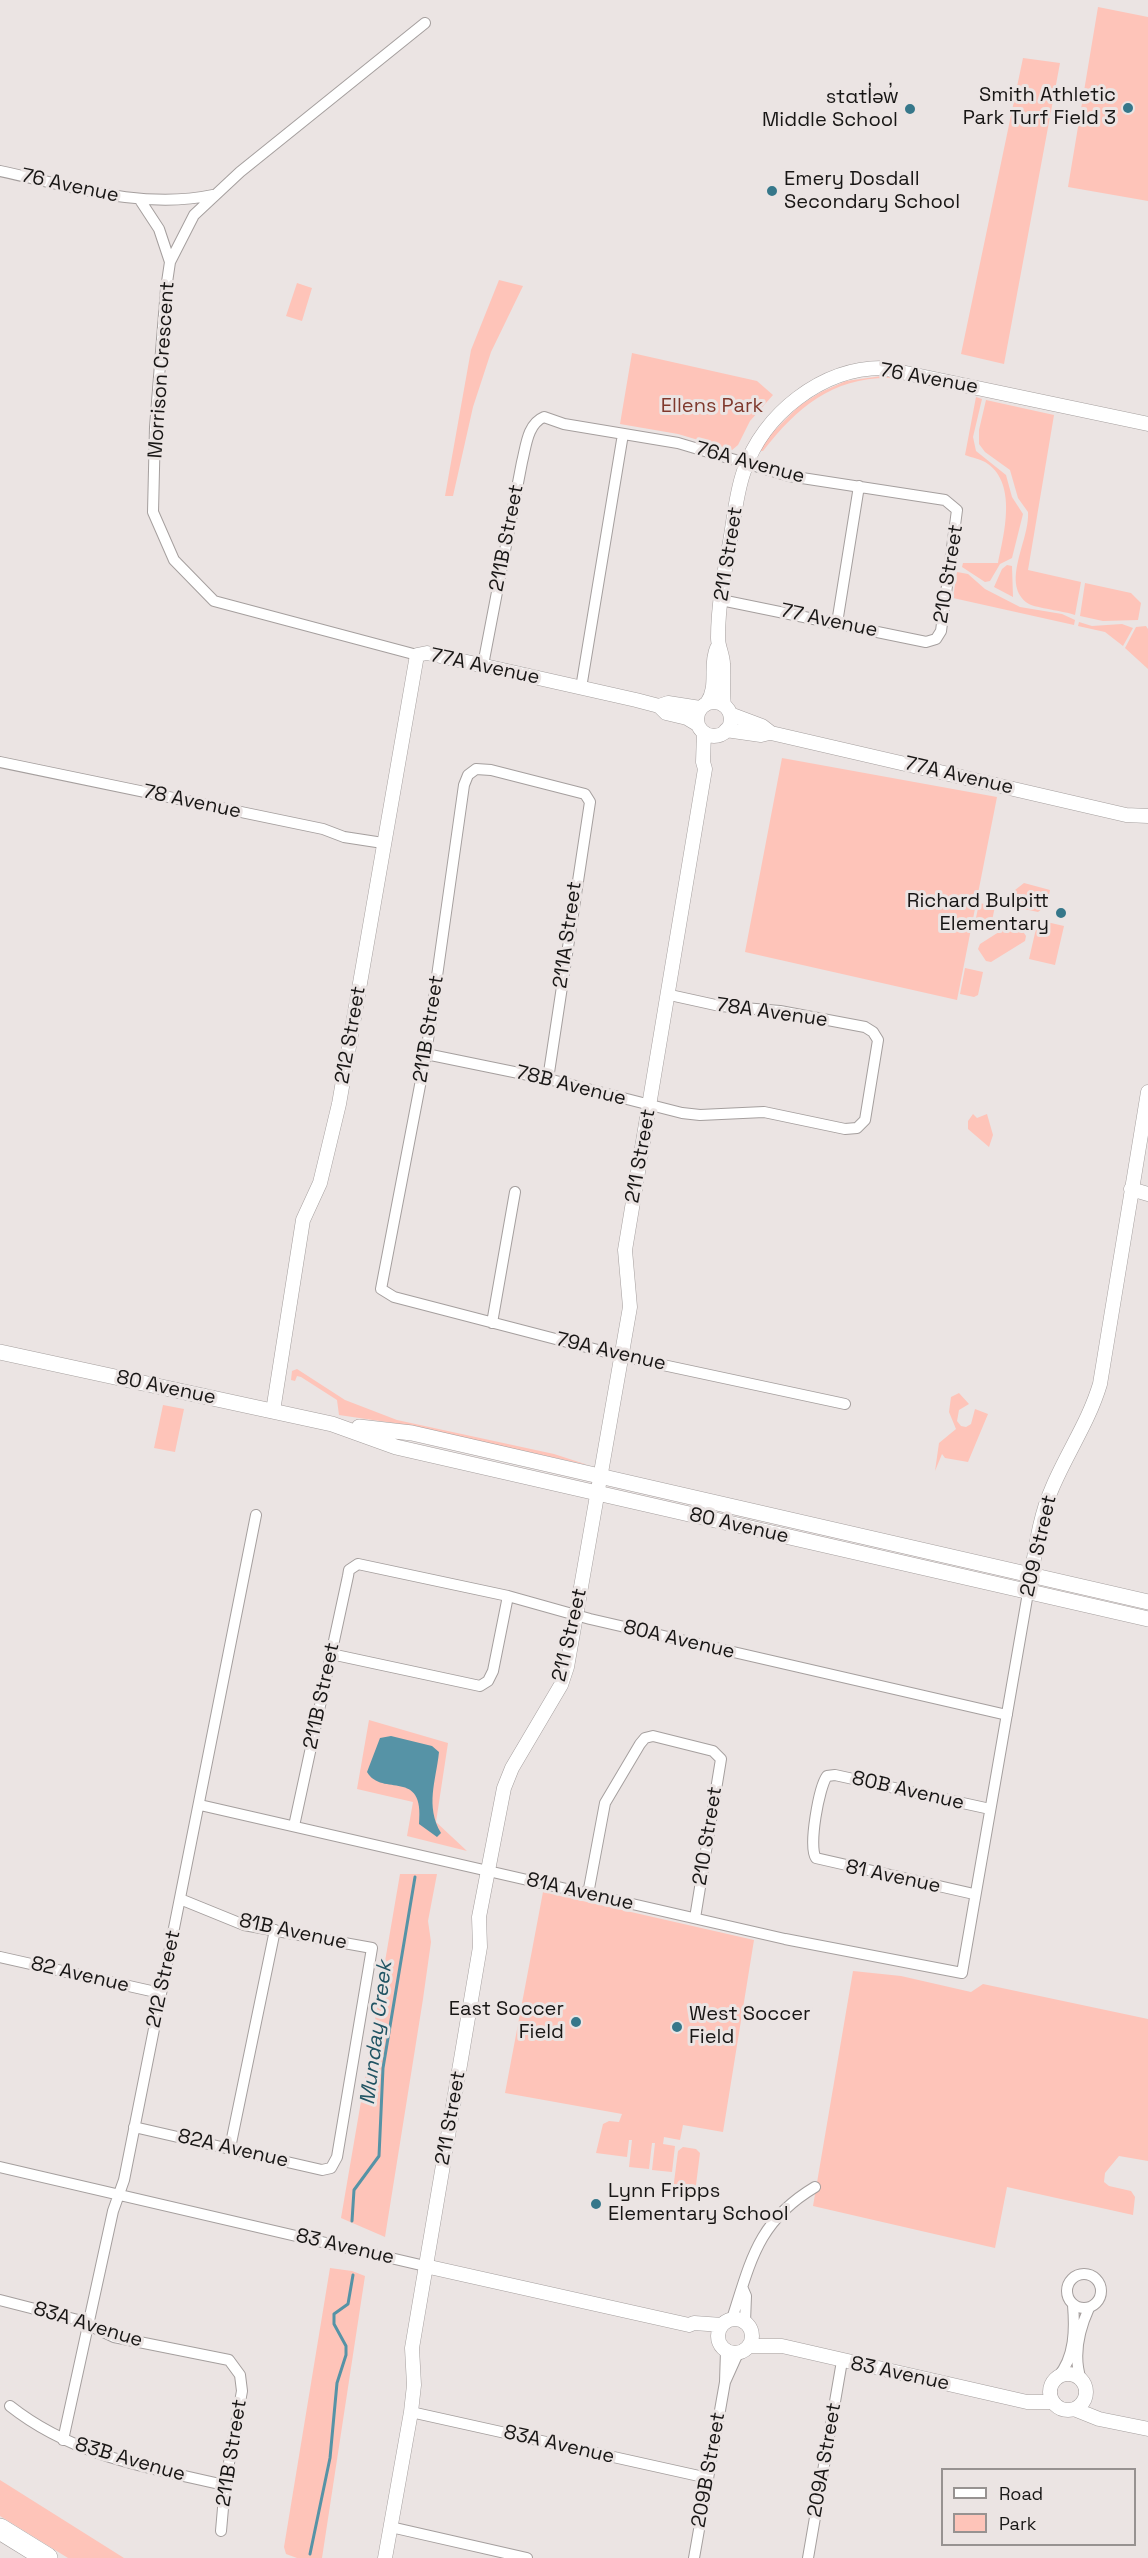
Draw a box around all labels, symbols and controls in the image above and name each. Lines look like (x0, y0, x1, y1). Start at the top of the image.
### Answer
place label: Smith Athletic Park Turf Field 3 (963, 84, 1116, 131)
place label: stɑtl̓əw̓ Middle School (762, 86, 898, 133)
marker: Smith Athletic Park Turf Field 3 (1121, 101, 1135, 115)
marker: stɑtl̓əw̓ Middle School (903, 102, 917, 116)
street label: 76 Avenue (19, 164, 121, 208)
place label: Emery Dosdall Secondary School (784, 168, 960, 215)
marker: Emery Dosdall Secondary School (765, 184, 779, 198)
street label: Morrison Crescent (144, 281, 180, 459)
street label: 76 Avenue (878, 359, 980, 399)
park label: Ellens Park (661, 395, 763, 419)
street label: 76A Avenue (693, 437, 807, 489)
street label: 211B Street (485, 483, 529, 593)
street label: 211 Street (710, 505, 748, 603)
street label: 210 Street (929, 523, 969, 625)
street label: 77 Avenue (778, 599, 880, 643)
street label: 77A Avenue (428, 644, 542, 690)
street label: 77A Avenue (902, 752, 1016, 800)
street label: 78 Avenue (141, 780, 243, 824)
street label: 211A Street (549, 880, 587, 990)
place label: Richard Bulpitt Elementary (907, 890, 1049, 937)
marker: Richard Bulpitt Elementary (1054, 906, 1068, 920)
street label: 211B Street (409, 974, 449, 1084)
street label: 212 Street (331, 984, 371, 1086)
street label: 78A Avenue (715, 993, 829, 1033)
street label: 78B Avenue (513, 1061, 629, 1111)
street label: 211 Street (621, 1107, 661, 1205)
street label: 79A Avenue (554, 1328, 668, 1376)
street label: 80 Avenue (114, 1366, 218, 1410)
street label: 209 Street (1016, 1493, 1062, 1599)
street label: 80 Avenue (687, 1503, 791, 1549)
street label: 211 Street (548, 1586, 592, 1684)
street label: 80A Avenue (621, 1616, 737, 1664)
street label: 211B Street (299, 1641, 345, 1751)
street label: 80B Avenue (850, 1766, 966, 1816)
street label: 210 Street (688, 1785, 728, 1887)
street label: 81 Avenue (843, 1855, 943, 1899)
street label: 81A Avenue (524, 1868, 636, 1916)
street label: 81B Avenue (237, 1909, 349, 1955)
street label: 212 Street (142, 1928, 186, 2030)
street label: 82 Avenue (28, 1952, 132, 1998)
water label: Munday Creek (356, 1960, 398, 2106)
place label: East Soccer Field (449, 1998, 564, 2045)
place label: West Soccer Field (689, 2003, 811, 2050)
marker: East Soccer Field (569, 2015, 583, 2029)
marker: West Soccer Field (670, 2020, 684, 2034)
street label: 211 Street (431, 2069, 471, 2167)
street label: 82A Avenue (175, 2125, 291, 2173)
place label: Lynn Fripps Elementary School (608, 2180, 789, 2227)
marker: Lynn Fripps Elementary School (589, 2197, 603, 2211)
street label: 83 Avenue (293, 2224, 397, 2270)
street label: 83A Avenue (31, 2297, 145, 2353)
street label: 83 Avenue (848, 2352, 952, 2396)
street label: 211B Street (212, 2398, 252, 2508)
street label: 209A Street (803, 2401, 847, 2519)
street label: 209B Street (687, 2410, 731, 2530)
street label: 83A Avenue (501, 2421, 617, 2469)
street label: 83B Avenue (72, 2433, 188, 2487)
legend (941, 2468, 1136, 2546)
text: Road (999, 2482, 1043, 2505)
text: Park (999, 2512, 1036, 2535)

